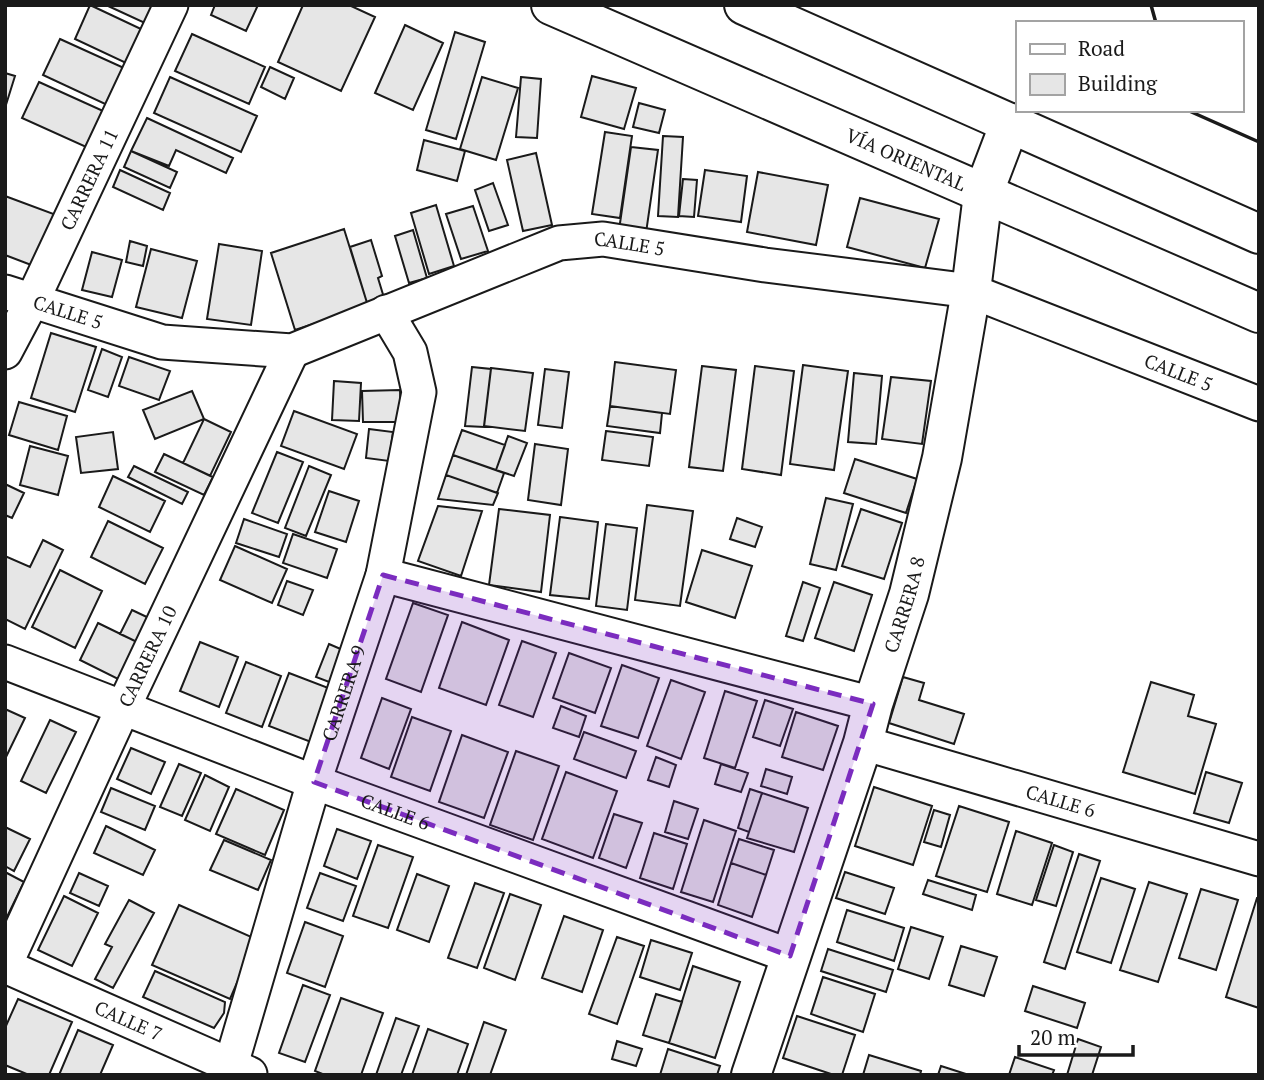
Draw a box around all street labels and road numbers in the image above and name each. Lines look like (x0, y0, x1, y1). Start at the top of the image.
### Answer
street label: VÍA ORIENTAL (842, 122, 970, 196)
street label: CARRERA 11 (54, 124, 123, 234)
street label: CALLE 5 (593, 226, 667, 261)
street label: CALLE 5 (30, 289, 106, 334)
street label: CALLE 5 (1141, 347, 1217, 397)
street label: CARRERA 8 (878, 554, 930, 656)
street label: CARRERA 10 (112, 601, 182, 711)
street label: CARRERA 9 (316, 642, 371, 744)
street label: CALLE 6 (1023, 778, 1099, 822)
street label: CALLE 6 (358, 787, 433, 835)
street label: CALLE 7 (91, 994, 166, 1046)

